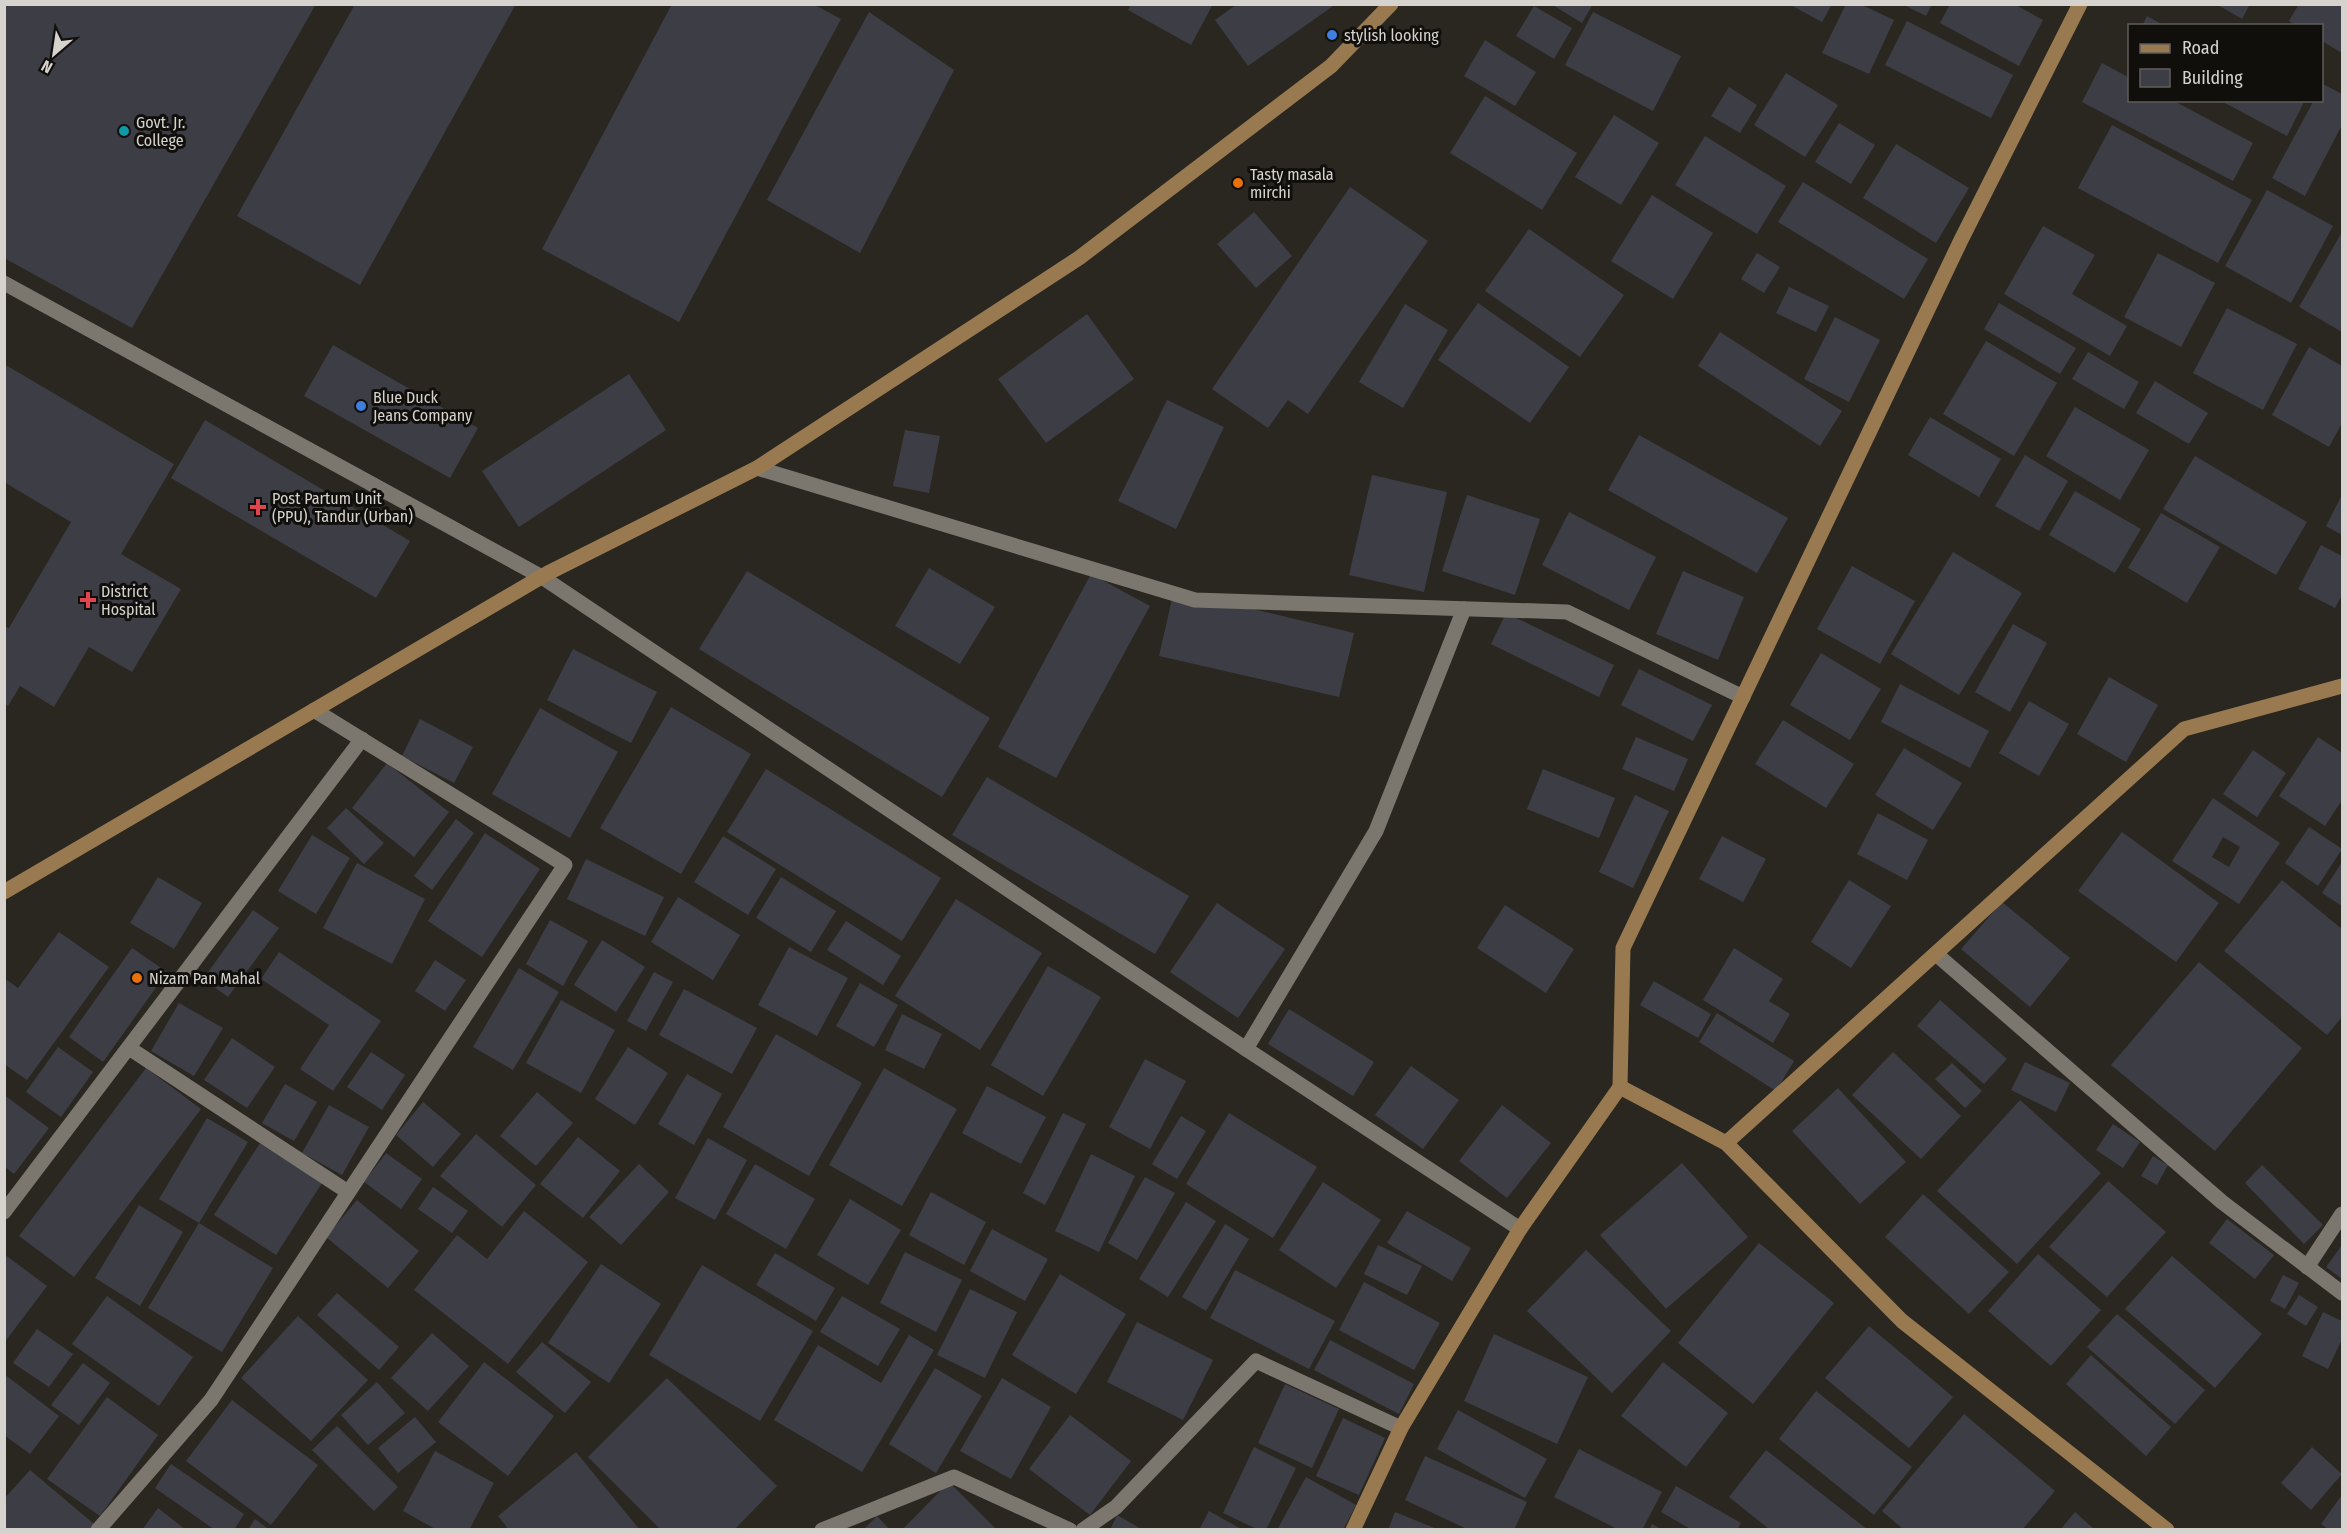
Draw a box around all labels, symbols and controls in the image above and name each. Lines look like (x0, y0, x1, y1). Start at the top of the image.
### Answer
north arrow (24, 24, 84, 84)
legend (2128, 24, 2323, 102)
place label: stylish looking (1344, 26, 1439, 45)
marker: stylish looking (1325, 28, 1339, 42)
text: Road (2182, 37, 2219, 59)
text: N (38, 56, 56, 77)
text: Building (2182, 67, 2243, 89)
place label: Govt. Jr. College (136, 113, 185, 150)
marker: Govt. Jr. College (117, 124, 131, 138)
place label: Tasty masala mirchi (1250, 165, 1334, 202)
marker: Tasty masala mirchi (1231, 176, 1245, 190)
place label: Blue Duck Jeans Company (373, 388, 473, 425)
marker: Blue Duck Jeans Company (354, 399, 368, 413)
place label: Post Partum Unit (PPU), Tandur (Urban) (272, 489, 413, 526)
marker: Post Partum Unit (PPU), Tandur (Urban) (249, 498, 267, 516)
place label: District Hospital (101, 582, 156, 619)
marker: District Hospital (79, 591, 97, 609)
place label: Nizam Pan Mahal (149, 969, 260, 988)
marker: Nizam Pan Mahal (130, 971, 144, 985)

